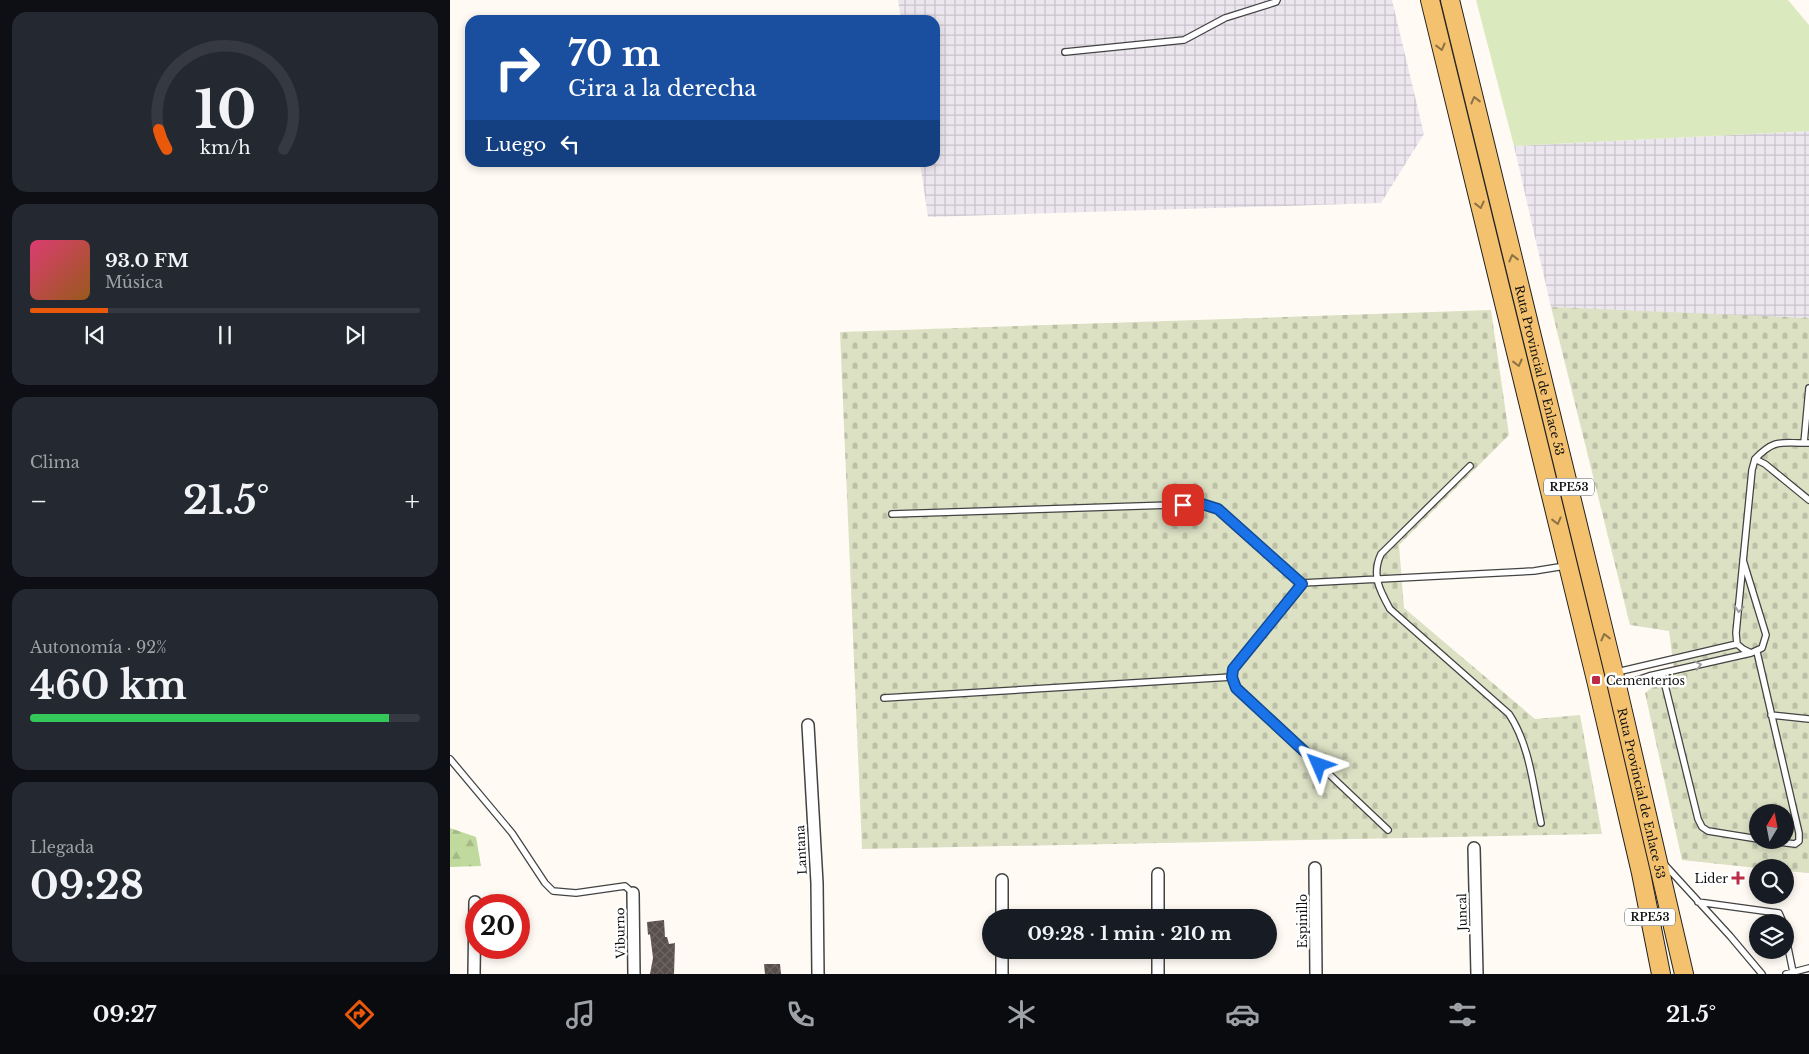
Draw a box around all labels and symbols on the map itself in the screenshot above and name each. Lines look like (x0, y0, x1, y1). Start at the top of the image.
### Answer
one-way arrow (1435, 43, 1446, 52)
one-way arrow (1470, 96, 1480, 104)
one-way arrow (1474, 201, 1484, 209)
one-way arrow (1508, 253, 1519, 262)
street label: Ruta Provincial de Enlace 53 (1512, 283, 1568, 457)
one-way arrow (1512, 359, 1523, 368)
road number: RPE53 (1544, 478, 1594, 496)
pin (1162, 484, 1204, 526)
one-way arrow (1551, 516, 1562, 525)
one-way arrow (1734, 605, 1745, 613)
one-way arrow (1600, 632, 1611, 641)
one-way arrow (1694, 660, 1703, 671)
place label: Cementerios (1606, 673, 1685, 688)
marker: Cementerios (1590, 674, 1602, 686)
street label: Ruta Provincial de Enlace 53 (1615, 706, 1669, 880)
position arrow (1292, 738, 1344, 790)
north arrow (1749, 804, 1794, 849)
street label: Lantana (792, 824, 810, 875)
place label: Lider (1694, 871, 1728, 886)
marker: Lider (1732, 872, 1744, 884)
street label: Juncal (1454, 893, 1470, 933)
speed limit sign: 20 (465, 894, 530, 959)
street label: Espinillo (1295, 894, 1310, 948)
street label: Viburno (612, 907, 628, 960)
road number: RPE53 (1625, 909, 1675, 926)

